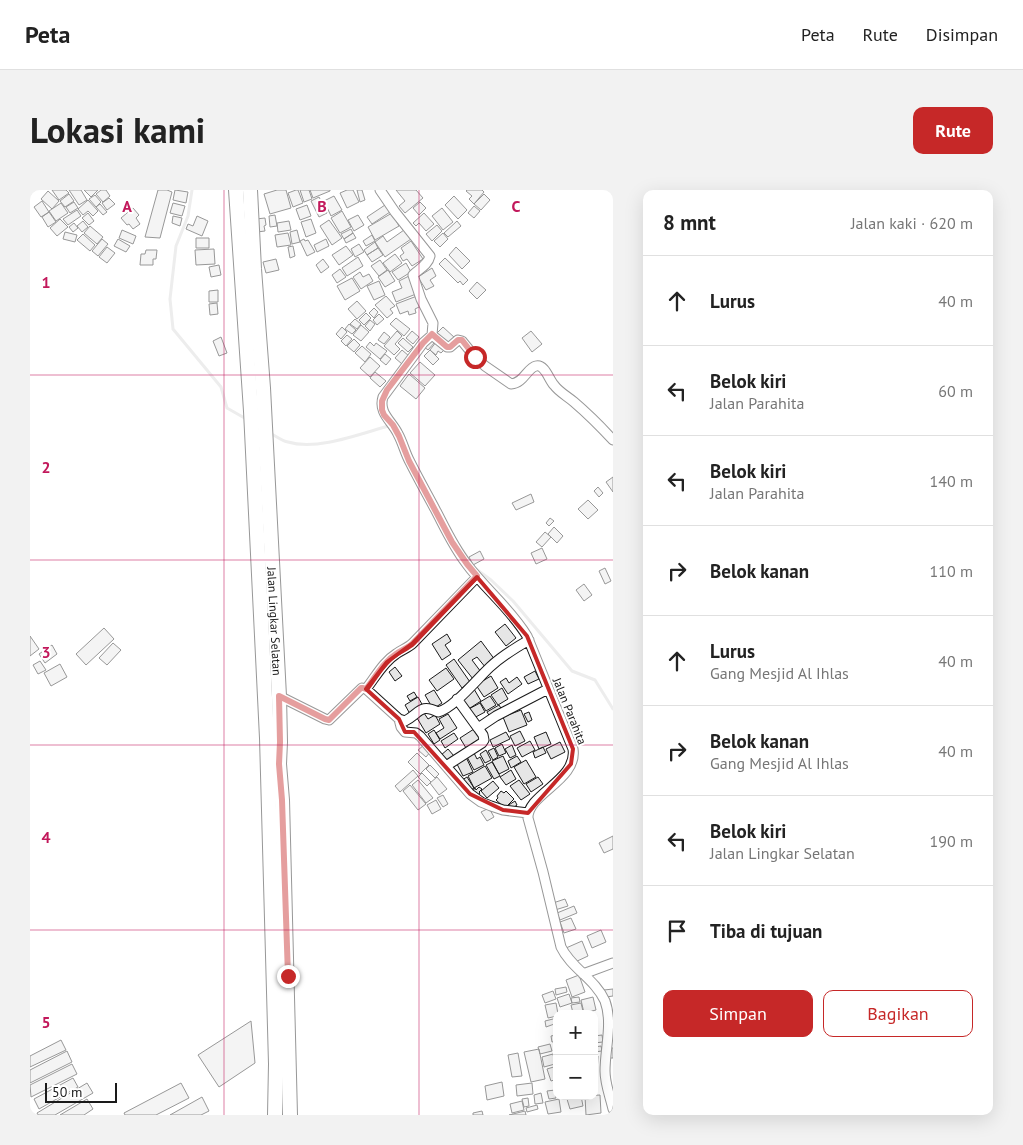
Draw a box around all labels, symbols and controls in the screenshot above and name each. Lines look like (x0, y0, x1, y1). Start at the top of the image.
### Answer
text: Peta (25, 19, 70, 50)
text: Peta (801, 23, 835, 46)
text: Rute (863, 23, 898, 46)
text: Disimpan (926, 23, 998, 46)
text: Lokasi kami (30, 107, 205, 153)
button: Rute (913, 107, 993, 154)
text: A (122, 196, 132, 216)
text: B (317, 196, 327, 216)
text: C (512, 196, 521, 216)
text: 8 mnt (663, 209, 716, 236)
text: Jalan kaki · 620 m (851, 213, 973, 233)
text: 1 (41, 272, 51, 292)
icon: ahead (663, 287, 691, 315)
text: Lurus (710, 289, 755, 313)
text: 40 m (938, 291, 973, 311)
route start (464, 346, 487, 369)
text: Belok kiri (710, 369, 786, 393)
icon: left (663, 377, 691, 405)
text: 60 m (938, 381, 973, 401)
text: Jalan Parahita (710, 393, 804, 413)
text: 2 (41, 457, 51, 477)
text: Belok kiri (710, 459, 786, 483)
icon: left (663, 467, 691, 495)
text: 140 m (930, 471, 973, 491)
text: Jalan Parahita (710, 483, 804, 503)
icon: right (663, 557, 691, 585)
text: Belok kanan (710, 559, 809, 583)
text: 110 m (930, 561, 973, 581)
street label: Jalan Lingkar Selatan (265, 566, 285, 676)
text: Lurus (710, 639, 755, 663)
text: 3 (41, 642, 51, 662)
icon: ahead (663, 647, 691, 675)
text: 40 m (938, 651, 973, 671)
text: Gang Mesjid Al Ihlas (710, 663, 849, 683)
street label: Jalan Parahita (549, 674, 590, 747)
text: Belok kanan (710, 729, 809, 753)
icon: right (663, 737, 691, 765)
text: 40 m (938, 741, 973, 761)
text: Gang Mesjid Al Ihlas (710, 753, 849, 773)
text: Belok kiri (710, 819, 786, 843)
text: 4 (41, 827, 51, 847)
icon: left (663, 827, 691, 855)
text: 190 m (930, 831, 973, 851)
text: Jalan Lingkar Selatan (710, 843, 855, 863)
icon: arrive (663, 917, 691, 945)
text: Tiba di tujuan (710, 919, 822, 943)
route end (277, 965, 300, 988)
button: Simpan (663, 990, 813, 1037)
button: Bagikan (823, 990, 973, 1037)
map controls (553, 1010, 598, 1100)
button: + (553, 1010, 598, 1055)
text: 5 (41, 1012, 51, 1032)
button: − (553, 1055, 598, 1100)
scale bar (45, 1080, 118, 1103)
text: 50 m (52, 1083, 82, 1101)

